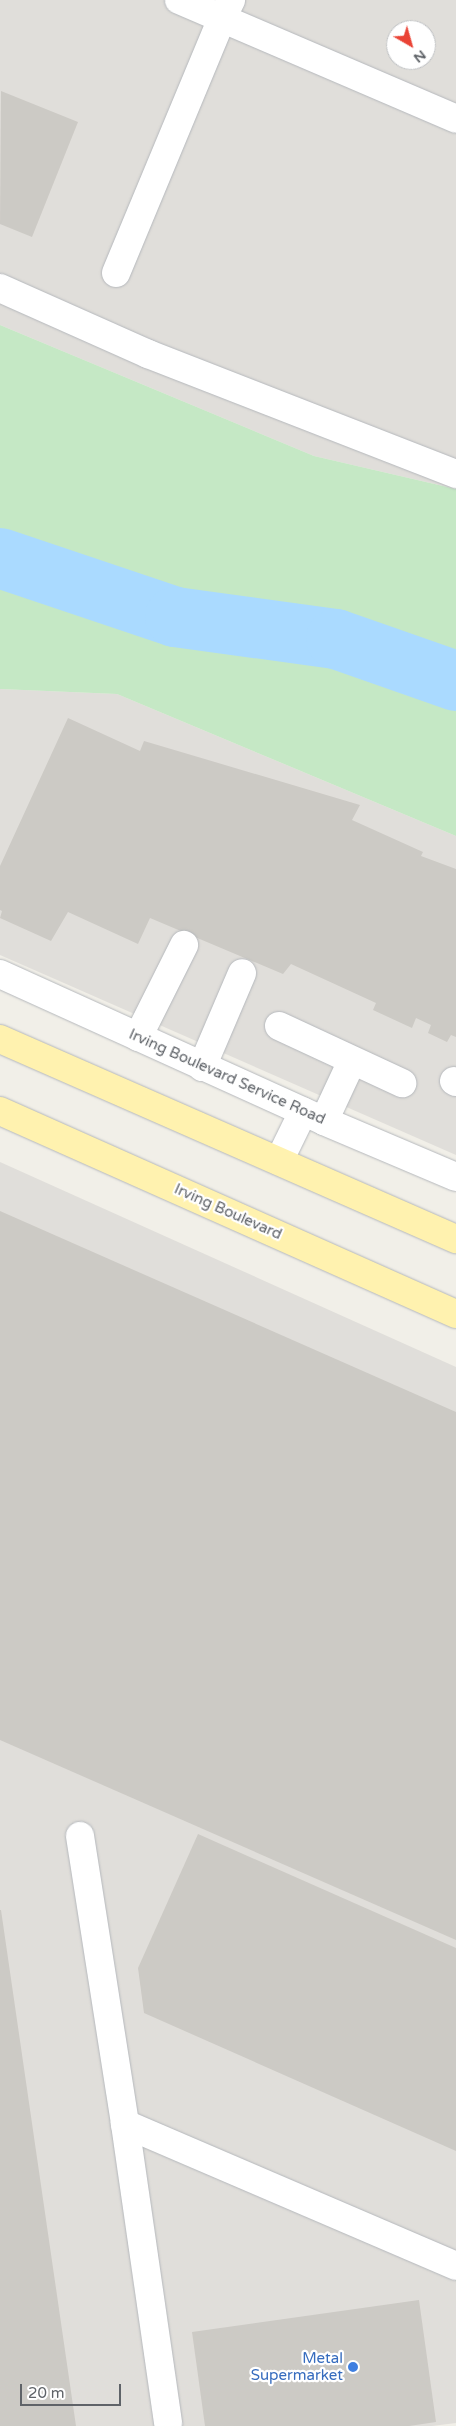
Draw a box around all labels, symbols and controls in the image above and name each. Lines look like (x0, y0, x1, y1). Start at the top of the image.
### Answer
north arrow (386, 20, 436, 70)
text: N (410, 46, 430, 67)
street label: Irving Boulevard Service Road (126, 1025, 328, 1129)
street label: Irving Boulevard (171, 1180, 285, 1244)
place label: Metal Supermarket (251, 2349, 343, 2384)
marker: Metal Supermarket (347, 2361, 359, 2373)
scale bar (22, 2374, 124, 2406)
text: 20 m (28, 2384, 65, 2402)

